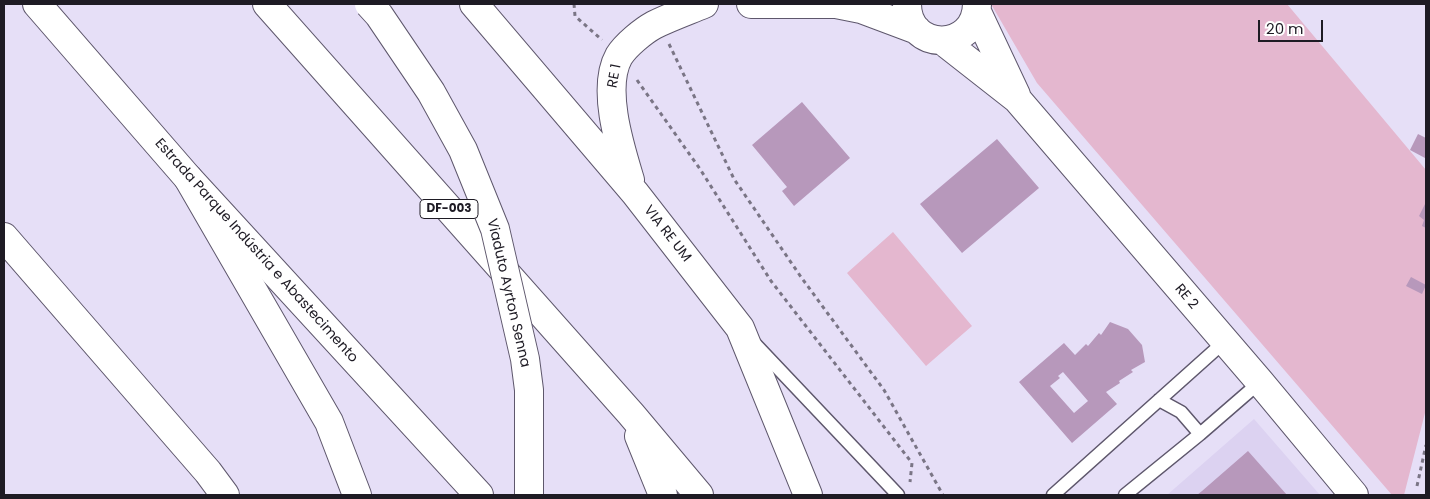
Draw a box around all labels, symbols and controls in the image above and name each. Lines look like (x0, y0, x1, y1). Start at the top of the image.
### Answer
scale bar (1260, 10, 1325, 42)
text: 20 m (1266, 18, 1304, 39)
street label: RE 1 (604, 63, 626, 89)
street label: Estrada Parque Indústria e Abastecimento (151, 136, 361, 366)
road number: DF-003 (420, 200, 478, 218)
street label: VIA RE UM (640, 202, 694, 266)
street label: Viaduto Ayrton Senna (483, 217, 533, 369)
street label: RE 2 (1171, 281, 1201, 313)

